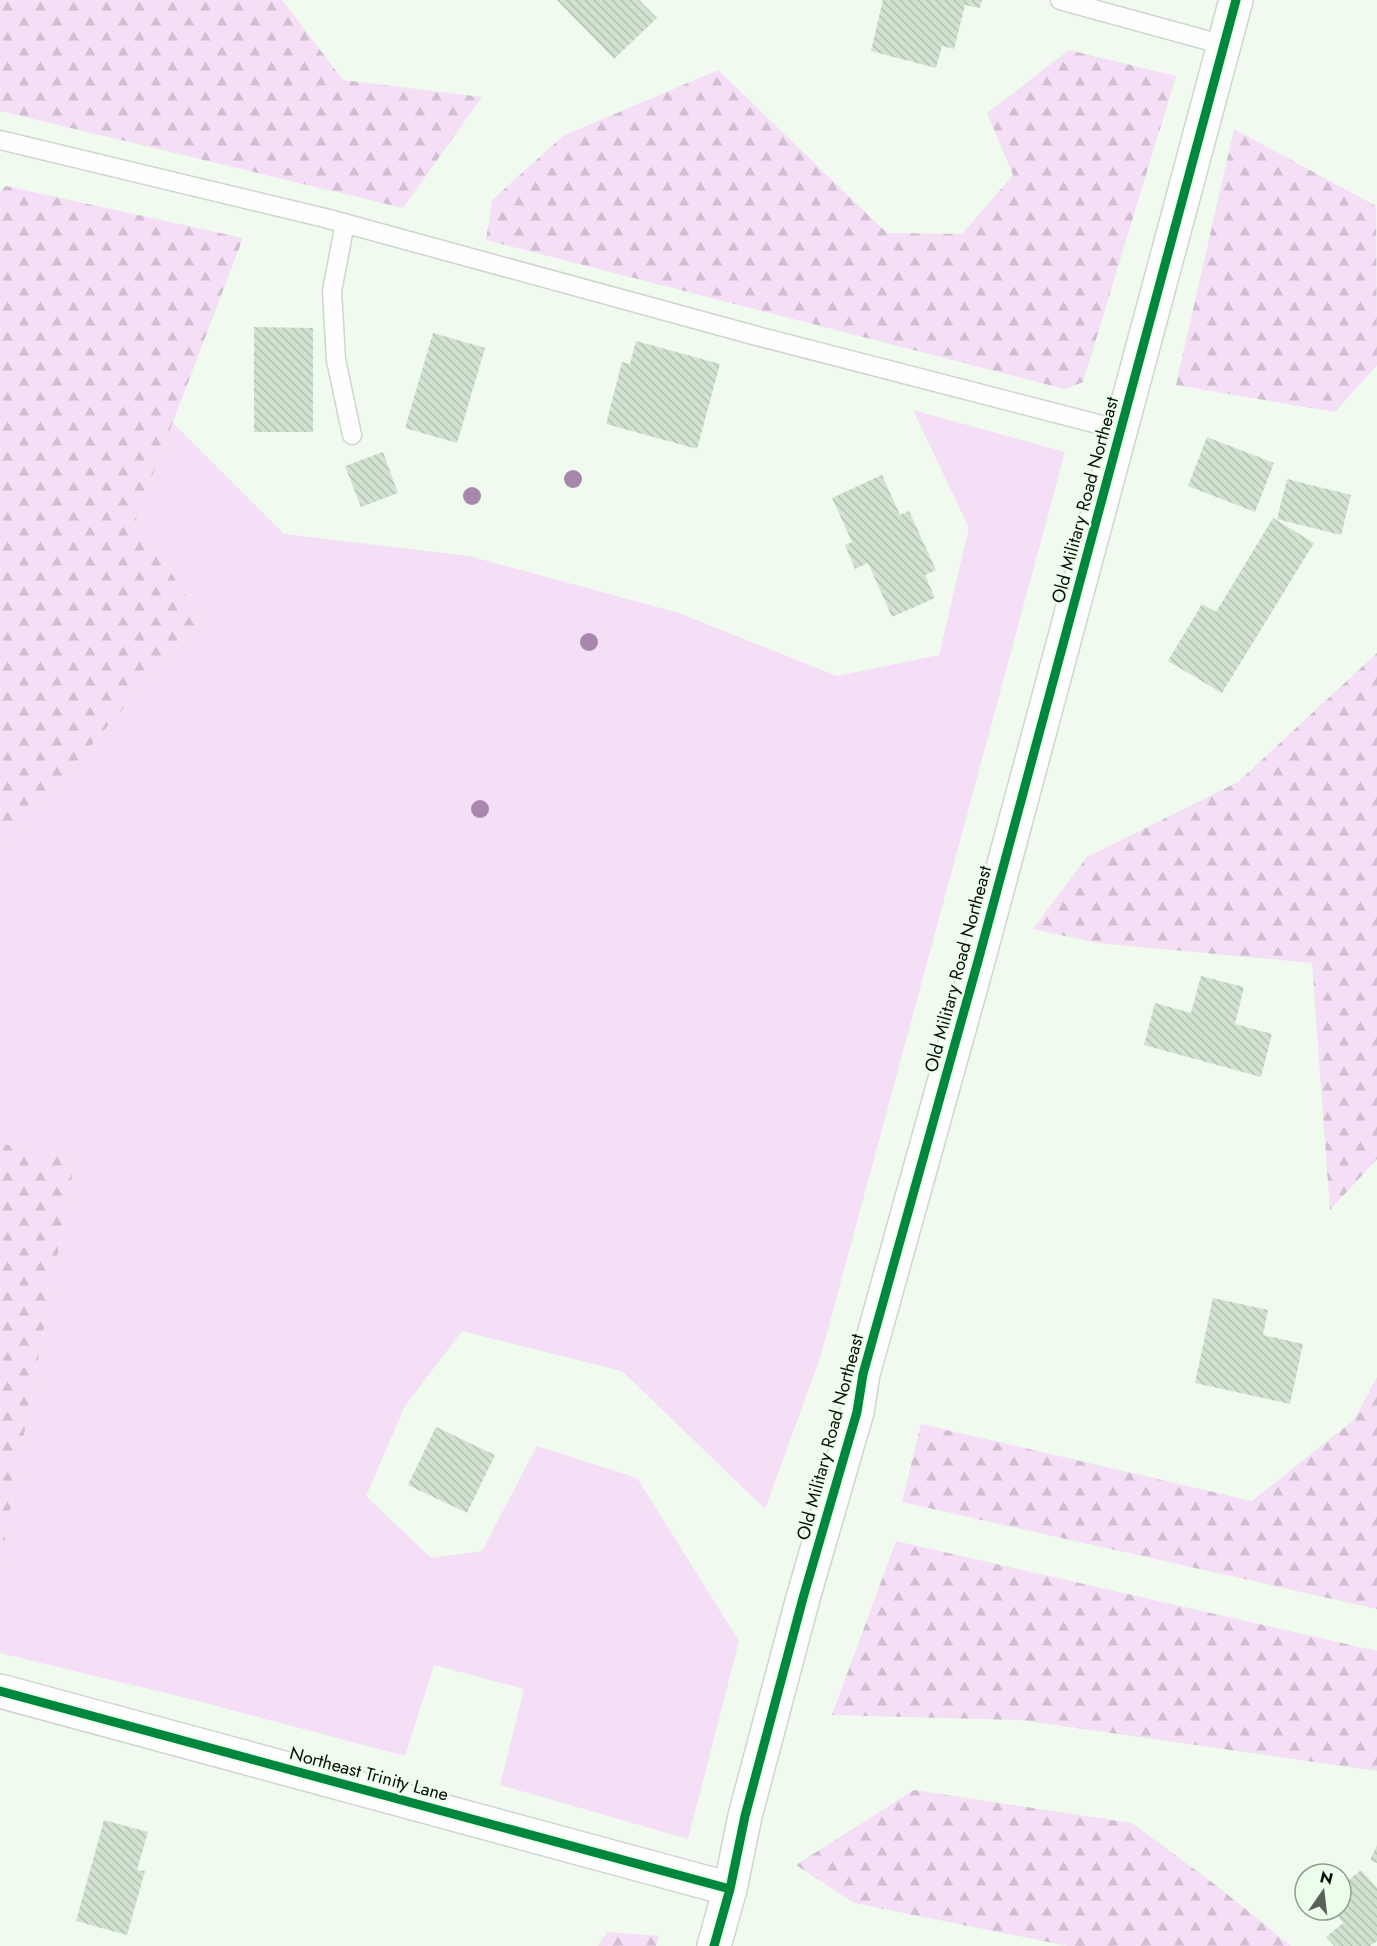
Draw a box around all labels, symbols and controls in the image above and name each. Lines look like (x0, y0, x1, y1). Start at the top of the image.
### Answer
street label: Old Military Road Northeast (1045, 393, 1125, 606)
street label: Old Military Road Northeast (918, 862, 998, 1075)
street label: Old Military Road Northeast (790, 1330, 870, 1543)
street label: Northeast Trinity Lane (287, 1740, 451, 1808)
north arrow (1293, 1862, 1353, 1922)
text: N (1318, 1865, 1335, 1891)

